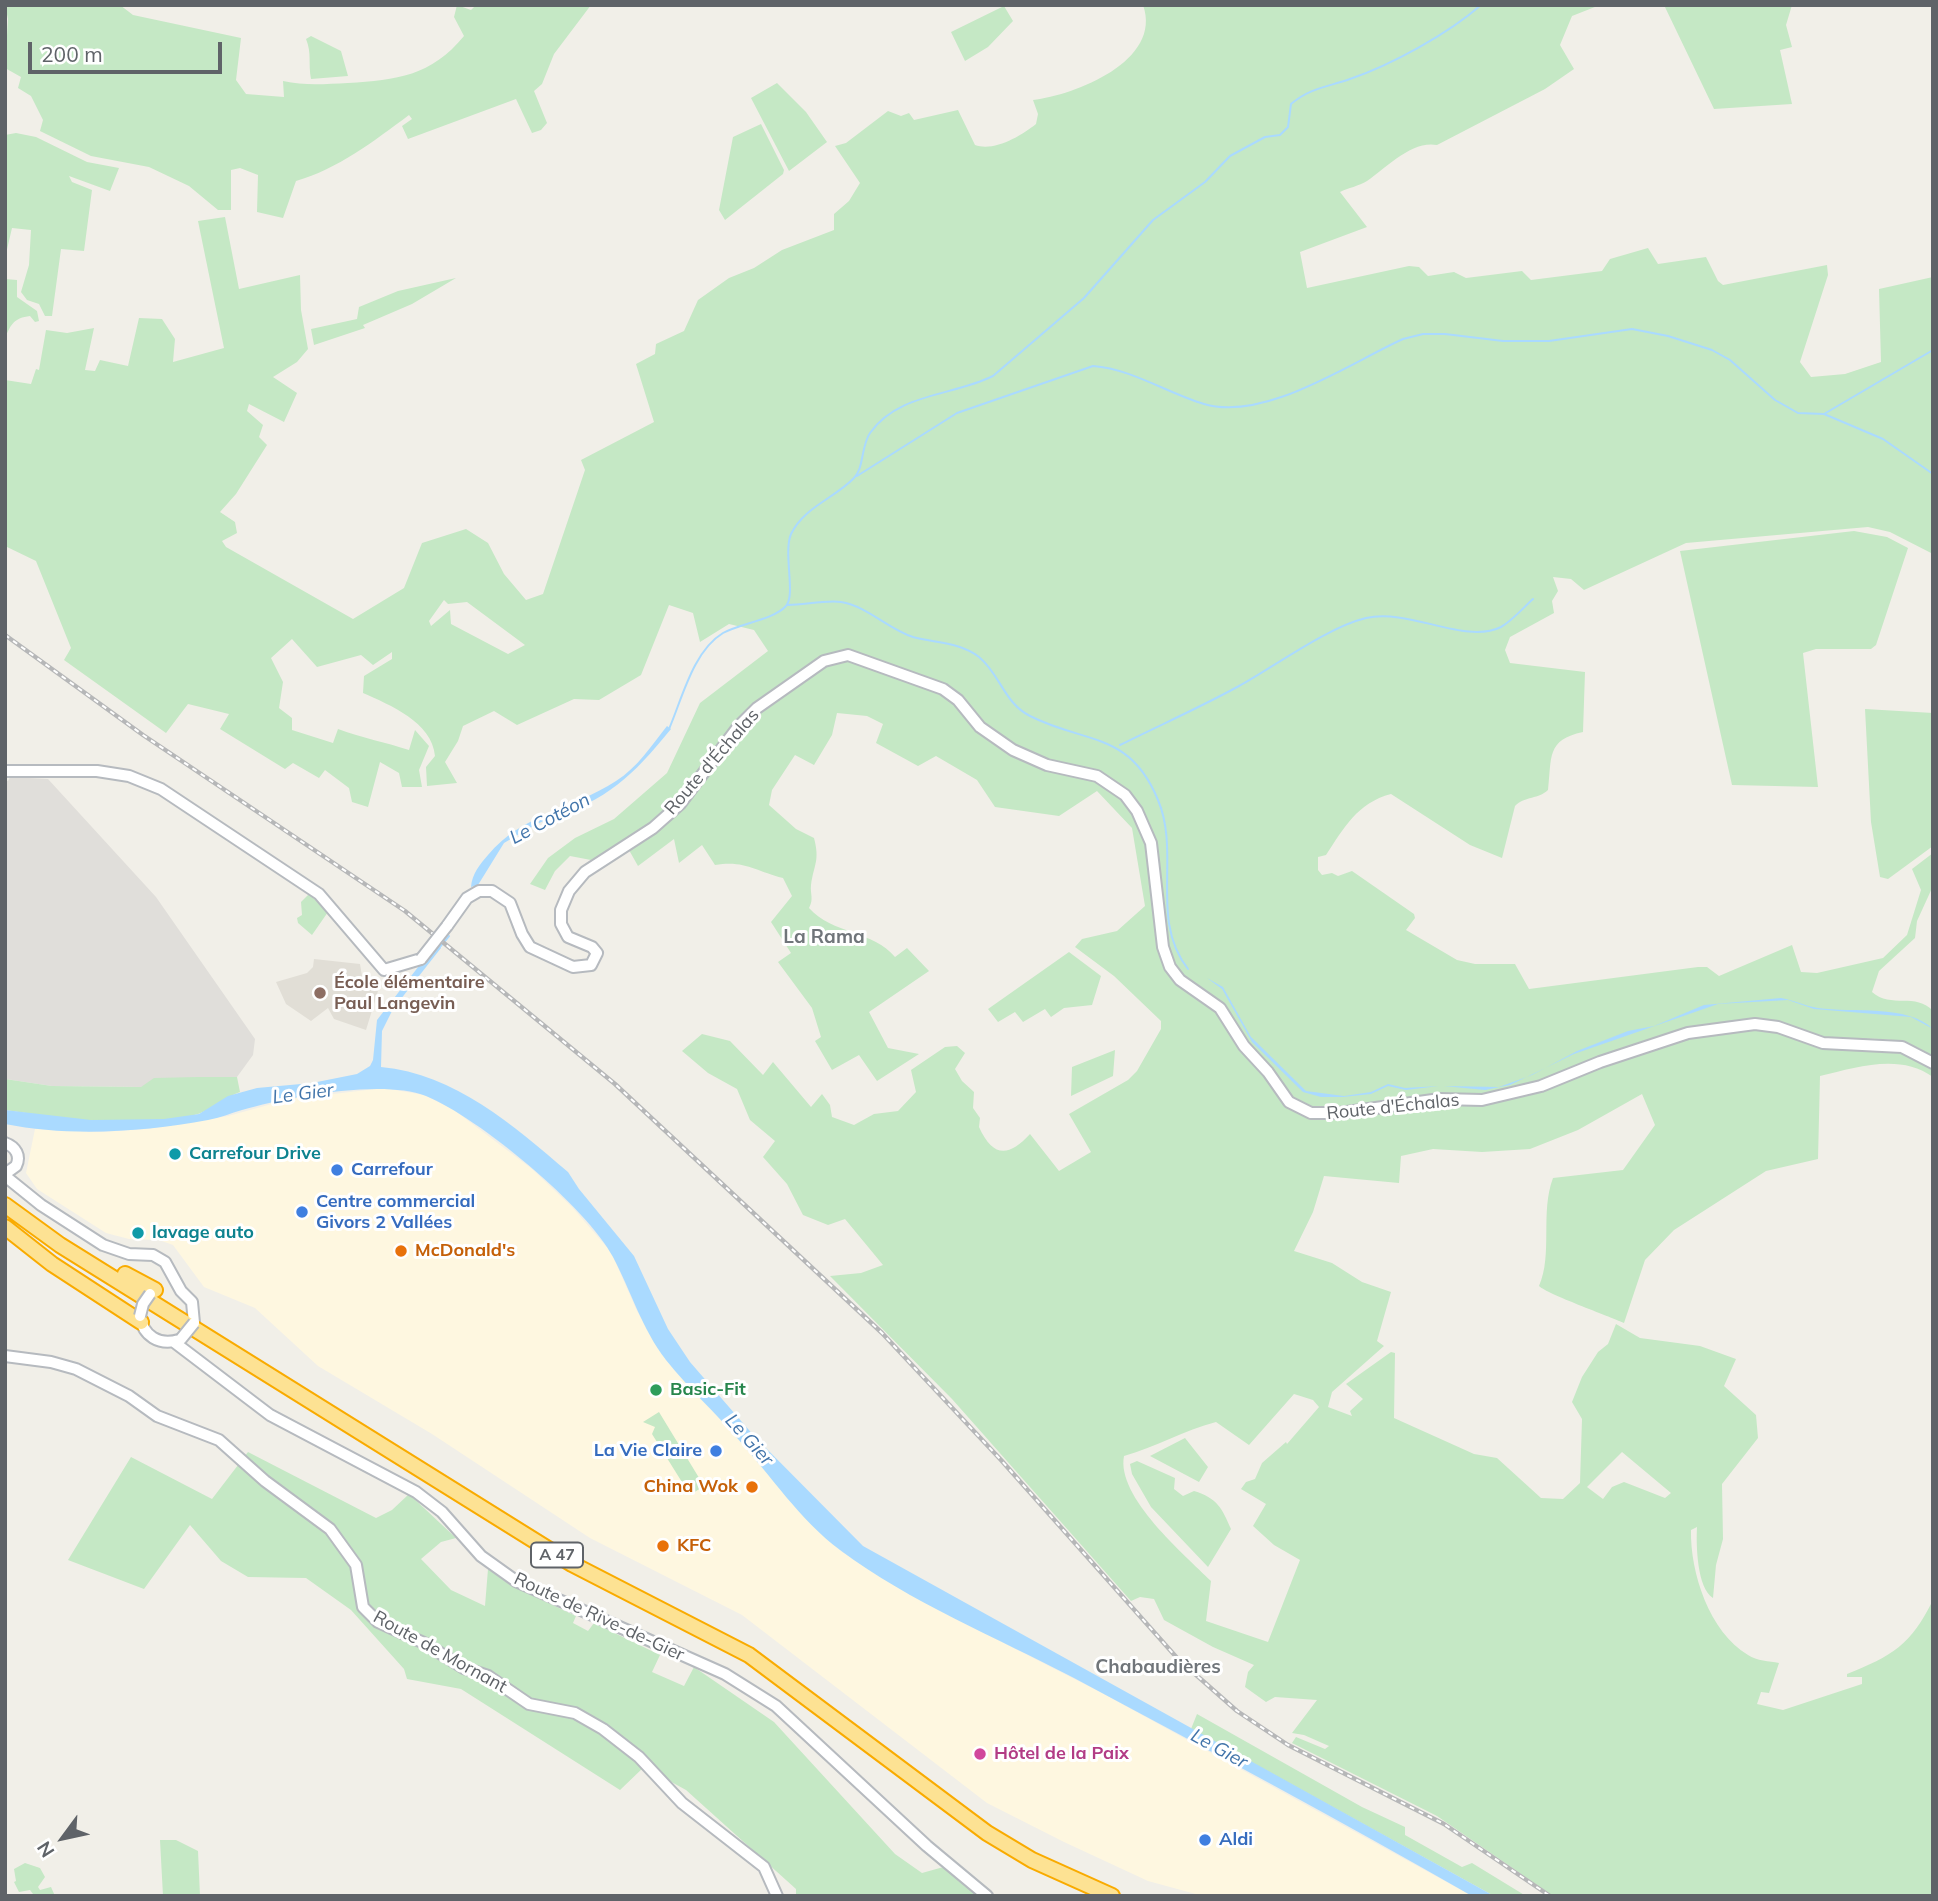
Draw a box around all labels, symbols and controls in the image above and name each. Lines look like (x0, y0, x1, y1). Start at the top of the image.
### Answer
scale bar (32, 28, 226, 72)
text: 200 m (41, 41, 103, 67)
street label: Route d'Échalas (660, 705, 764, 819)
water label: Le Cotéon (506, 788, 594, 850)
district label: La Rama (783, 926, 865, 948)
place label: École élémentaire Paul Langevin (334, 972, 484, 1014)
marker: École élémentaire Paul Langevin (312, 985, 328, 1001)
water label: Le Gier (271, 1079, 335, 1109)
street label: Route d'Échalas (1326, 1089, 1460, 1125)
place label: Carrefour Drive (189, 1143, 321, 1165)
marker: Carrefour Drive (167, 1146, 183, 1162)
place label: Carrefour (351, 1159, 433, 1181)
marker: Carrefour (329, 1162, 345, 1178)
place label: Centre commercial Givors 2 Vallées (316, 1191, 475, 1234)
marker: Centre commercial Givors 2 Vallées (294, 1204, 310, 1220)
place label: lavage auto (152, 1222, 254, 1244)
marker: lavage auto (130, 1225, 146, 1241)
place label: McDonald's (415, 1240, 515, 1262)
marker: McDonald's (393, 1243, 409, 1259)
place label: Basic-Fit (670, 1379, 746, 1401)
marker: Basic-Fit (648, 1382, 664, 1398)
water label: Le Gier (720, 1410, 778, 1470)
place label: La Vie Claire (594, 1440, 702, 1462)
marker: La Vie Claire (708, 1443, 724, 1459)
place label: China Wok (644, 1476, 738, 1498)
marker: China Wok (744, 1479, 760, 1495)
place label: KFC (677, 1535, 711, 1557)
marker: KFC (655, 1538, 671, 1554)
road number: A 47 (531, 1542, 583, 1568)
street label: Route de Rive-de-Gier (510, 1568, 688, 1666)
street label: Route de Mornant (369, 1606, 511, 1698)
district label: Chabaudières (1095, 1656, 1221, 1678)
water label: Le Gier (1187, 1724, 1251, 1774)
place label: Hôtel de la Paix (994, 1743, 1129, 1765)
marker: Hôtel de la Paix (972, 1746, 988, 1762)
north arrow (28, 1803, 98, 1873)
place label: Aldi (1219, 1829, 1253, 1851)
marker: Aldi (1197, 1832, 1213, 1848)
text: N (31, 1837, 59, 1862)

